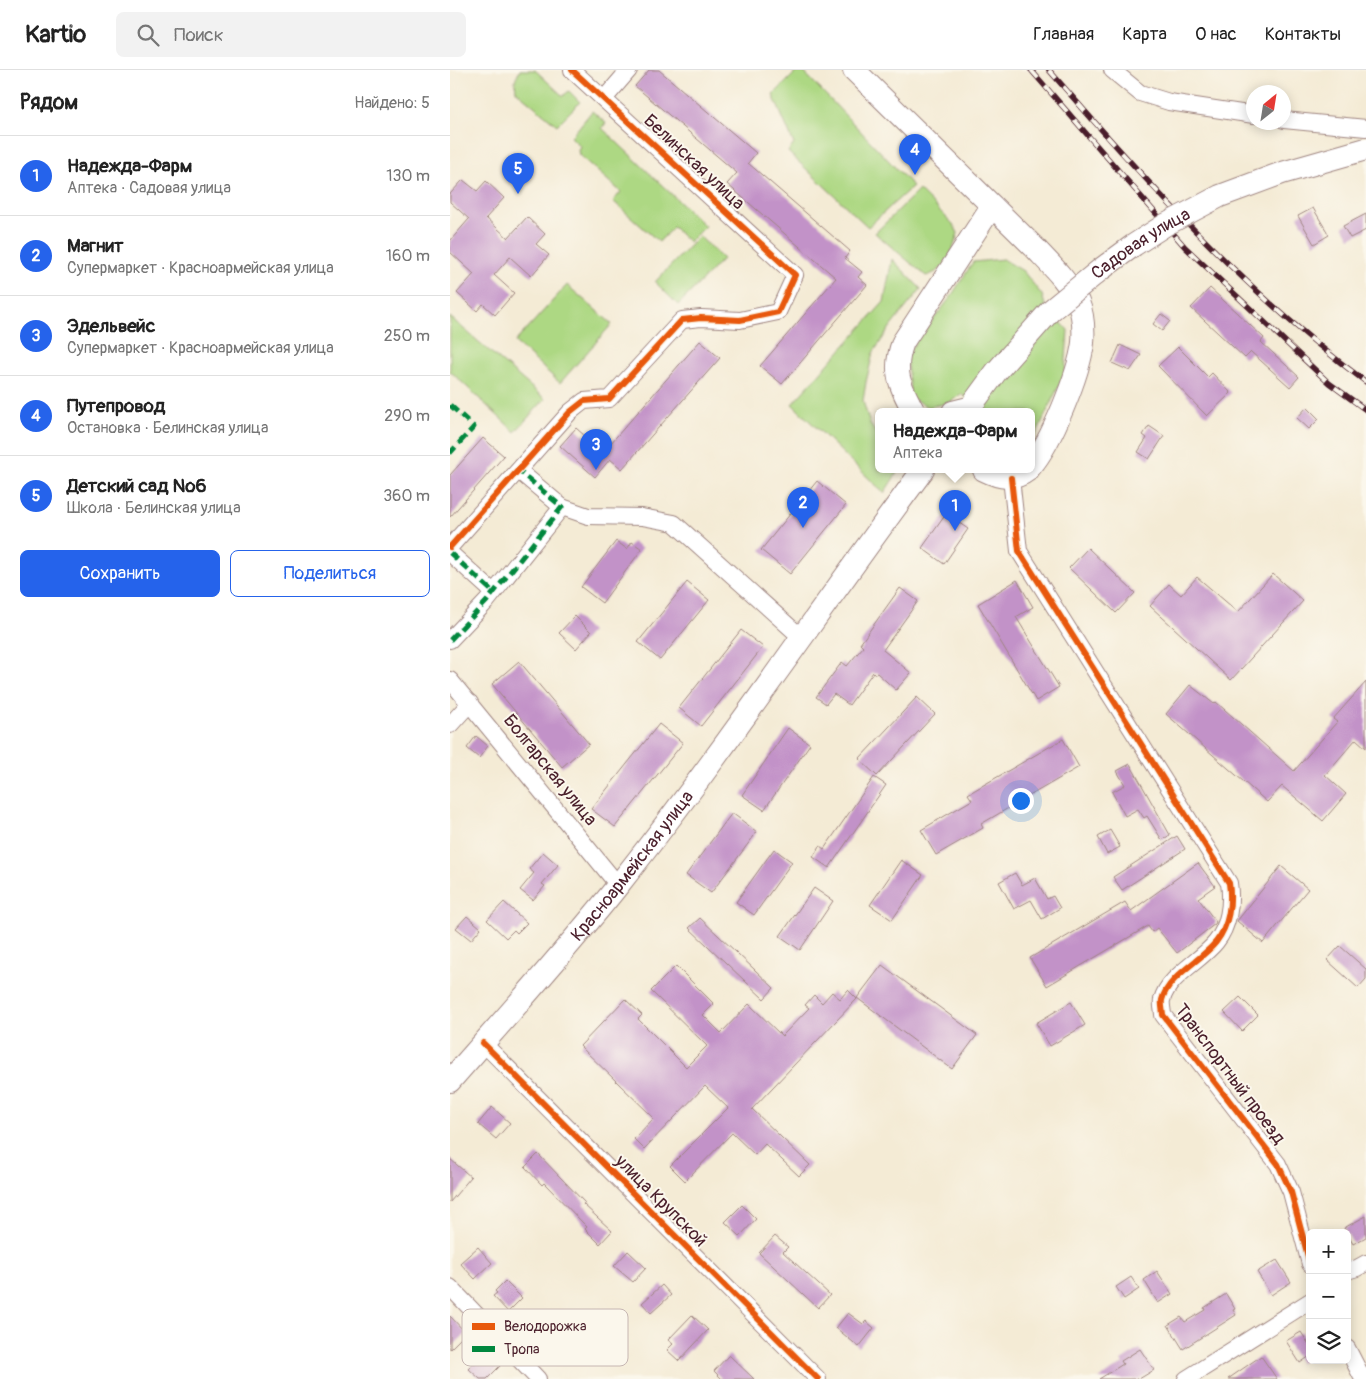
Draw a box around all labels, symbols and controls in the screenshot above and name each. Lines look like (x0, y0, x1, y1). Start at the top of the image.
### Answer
search box (116, 12, 466, 57)
text: Kartio (25, 20, 86, 49)
icon: search (134, 21, 162, 49)
text: Поиск (174, 23, 224, 47)
text: Главная (1033, 23, 1094, 46)
text: Карта (1122, 23, 1167, 46)
text: О нас (1195, 23, 1237, 46)
text: Контакты (1265, 23, 1341, 46)
north arrow (1246, 85, 1291, 130)
text: Рядом (20, 89, 78, 116)
text: Найдено: 5 (354, 93, 430, 113)
street label: Белинская улица (639, 109, 749, 215)
pin: 4 (899, 134, 931, 175)
pin: 5 (502, 153, 534, 194)
text: Надежда-Фарм (67, 154, 192, 178)
text: 1 (33, 166, 39, 186)
text: 130 m (386, 166, 430, 186)
text: Аптека · Садовая улица (67, 178, 231, 198)
street label: Садовая улица (1086, 202, 1194, 284)
text: Магнит (67, 234, 123, 258)
text: 2 (32, 246, 40, 266)
text: 160 m (386, 246, 430, 266)
text: Супермаркет · Красноармейская улица (67, 258, 334, 278)
text: Эдельвейс (67, 314, 155, 338)
text: 3 (32, 326, 40, 346)
text: 250 m (384, 326, 430, 346)
text: Супермаркет · Красноармейская улица (67, 338, 334, 358)
text: Путепровод (67, 394, 165, 418)
text: 4 (31, 406, 41, 426)
text: 290 m (384, 406, 430, 426)
popup (875, 408, 1035, 473)
text: Остановка · Белинская улица (67, 418, 268, 438)
text: Надежда-Фарм (892, 419, 1018, 443)
pin: 3 (580, 429, 612, 470)
text: Аптека (892, 443, 943, 463)
text: Детский сад №6 (67, 474, 207, 498)
text: 5 (32, 486, 40, 506)
text: 360 m (383, 486, 430, 506)
pin: 2 (787, 487, 819, 528)
pin: 1 (939, 490, 971, 531)
text: Школа · Белинская улица (67, 498, 241, 518)
button: Сохранить (20, 550, 220, 597)
button: Поделиться (230, 550, 430, 597)
street label: Болгарская улица (498, 710, 602, 830)
street label: Красноармейская улица (566, 786, 698, 946)
your location (1008, 788, 1034, 814)
street label: Транспортный проезд (1170, 999, 1290, 1149)
street label: улица Крупской (609, 1149, 712, 1252)
map controls (1306, 1229, 1351, 1364)
button: + (1306, 1229, 1351, 1274)
button: − (1306, 1274, 1351, 1319)
legend (462, 1309, 628, 1366)
text: Велодорожка (504, 1318, 586, 1335)
button: layers (1306, 1319, 1351, 1364)
text: Тропа (504, 1341, 540, 1358)

